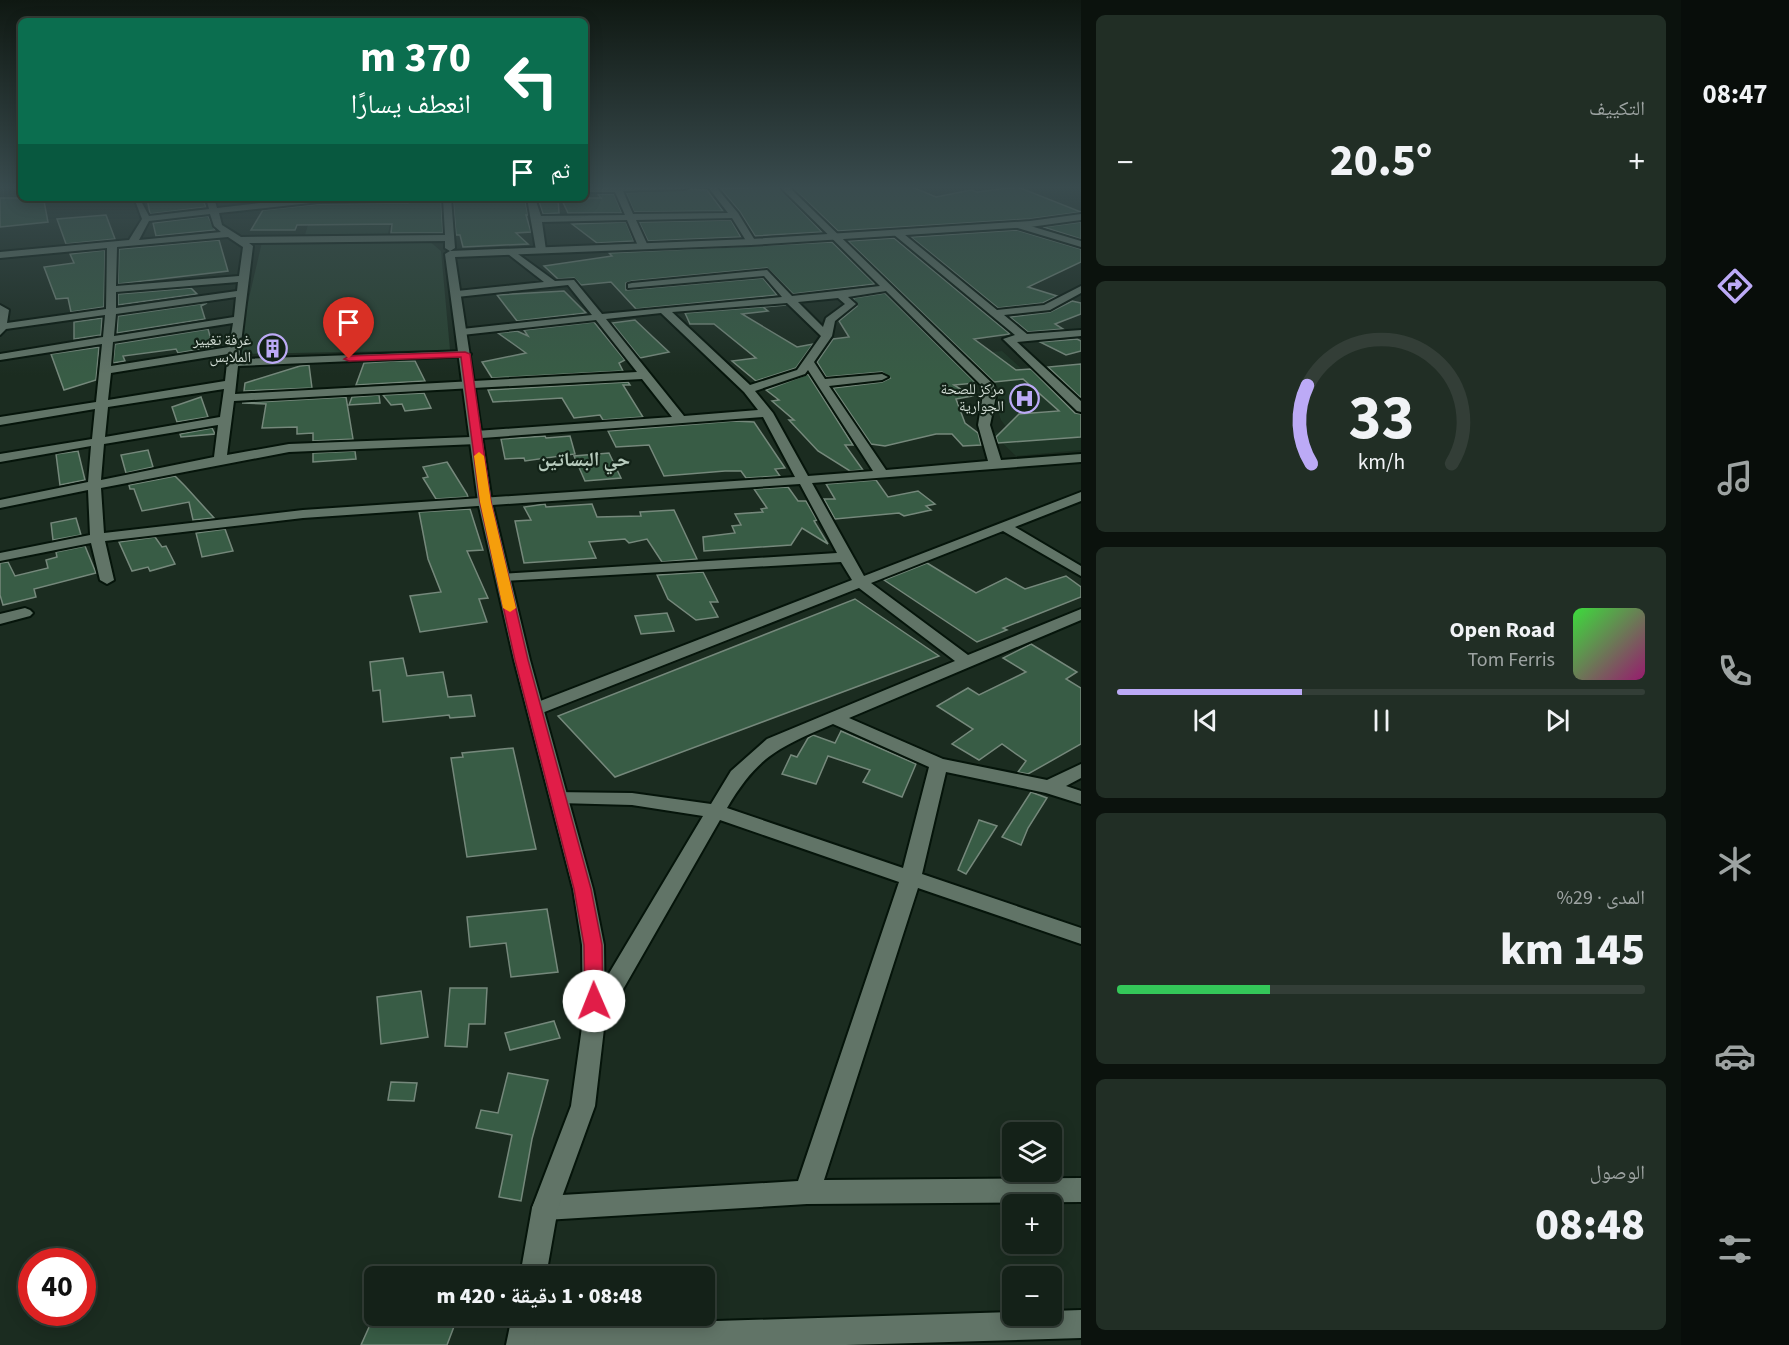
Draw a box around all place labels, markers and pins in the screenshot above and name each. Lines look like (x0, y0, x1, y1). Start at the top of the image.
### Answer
pin (323, 297, 374, 359)
place label: غرفة تغيير الملابس (192, 330, 251, 368)
building icon: غرفة تغيير الملابس (256, 333, 288, 365)
place label: مركز للصحة الجوارية (941, 379, 1004, 417)
hospital icon: مركز للصحة الجوارية (1009, 382, 1041, 414)

